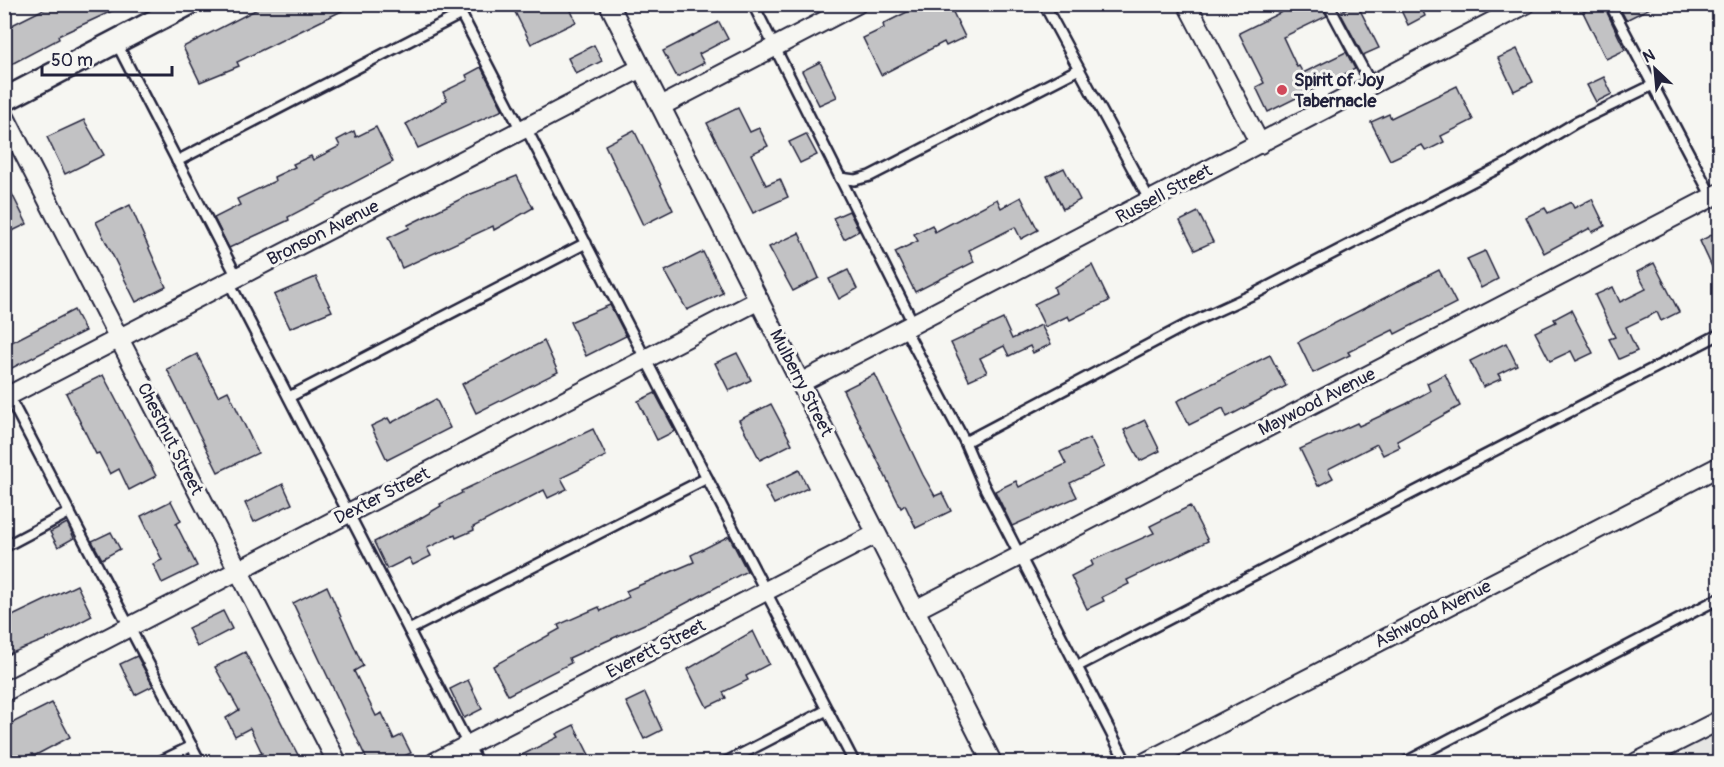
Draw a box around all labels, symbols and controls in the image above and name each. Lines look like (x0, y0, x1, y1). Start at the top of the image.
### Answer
scale bar (42, 39, 172, 77)
north arrow (1625, 39, 1685, 99)
text: N (1640, 45, 1658, 68)
text: 50 m (51, 49, 93, 72)
place label: Spirit of Joy Tabernacle (1293, 69, 1384, 113)
marker: Spirit of Joy Tabernacle (1275, 83, 1289, 97)
street label: Russell Street (1112, 159, 1217, 229)
street label: Bronson Avenue (263, 195, 383, 271)
street label: Mulberry Street (764, 326, 838, 441)
street label: Maywood Avenue (1254, 363, 1380, 441)
street label: Chestnut Street (132, 379, 208, 500)
street label: Dexter Street (330, 462, 434, 530)
street label: Ashwood Avenue (1371, 575, 1495, 653)
street label: Everett Street (602, 614, 710, 684)

